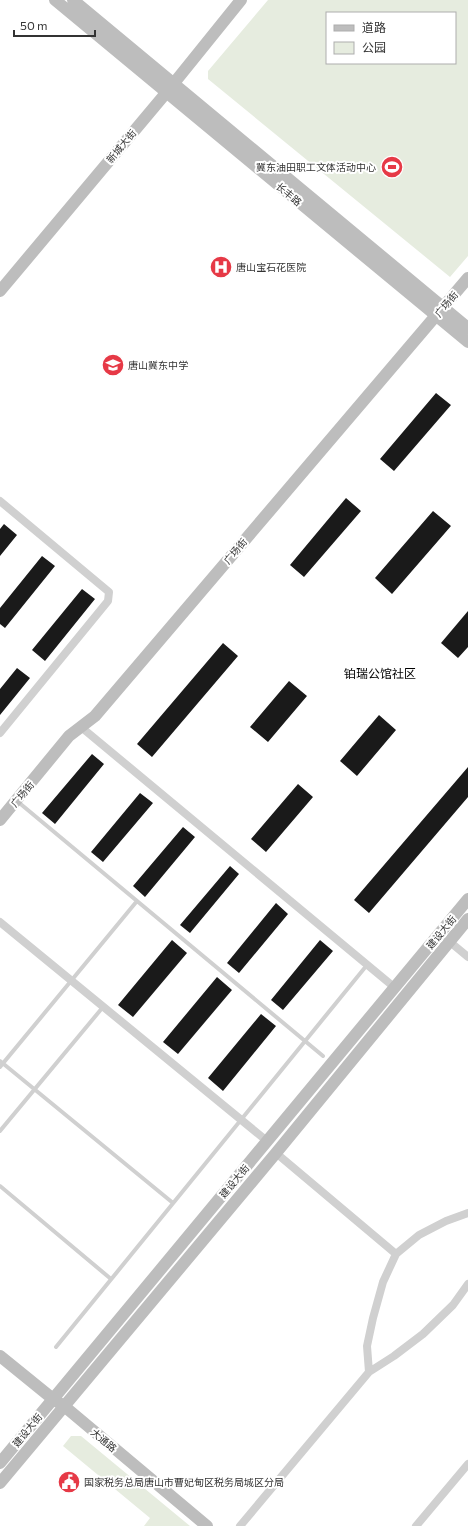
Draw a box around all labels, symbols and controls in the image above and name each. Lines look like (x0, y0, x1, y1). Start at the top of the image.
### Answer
scale bar (14, 12, 95, 38)
legend (326, 12, 456, 64)
text: 50 m (20, 18, 48, 32)
text: 道路 (362, 20, 386, 34)
text: 公园 (362, 40, 386, 54)
street label: 新城大街 (104, 127, 138, 165)
sports icon: 冀东油田职工文体活动中心 (379, 154, 405, 180)
place label: 冀东油田职工文体活动中心 (256, 161, 376, 173)
street label: 长丰路 (274, 180, 304, 208)
hospital icon: 唐山宝石花医院 (208, 254, 234, 280)
place label: 唐山宝石花医院 (236, 261, 306, 273)
street label: 广场街 (432, 289, 460, 319)
school or university icon: 唐山冀东中学 (100, 352, 126, 378)
place label: 唐山冀东中学 (128, 359, 188, 371)
street label: 广场街 (221, 536, 249, 566)
district label: 铂瑞公馆社区 (344, 666, 416, 680)
street label: 广场街 (8, 779, 36, 809)
street label: 建设大街 (424, 913, 458, 951)
street label: 建设大街 (217, 1162, 251, 1200)
street label: 建设大街 (10, 1411, 44, 1449)
street label: 大通路 (89, 1426, 119, 1454)
public building icon: 国家税务总局唐山市曹妃甸区税务局城区分局 (56, 1469, 82, 1495)
place label: 国家税务总局唐山市曹妃甸区税务局城区分局 (84, 1476, 284, 1488)

